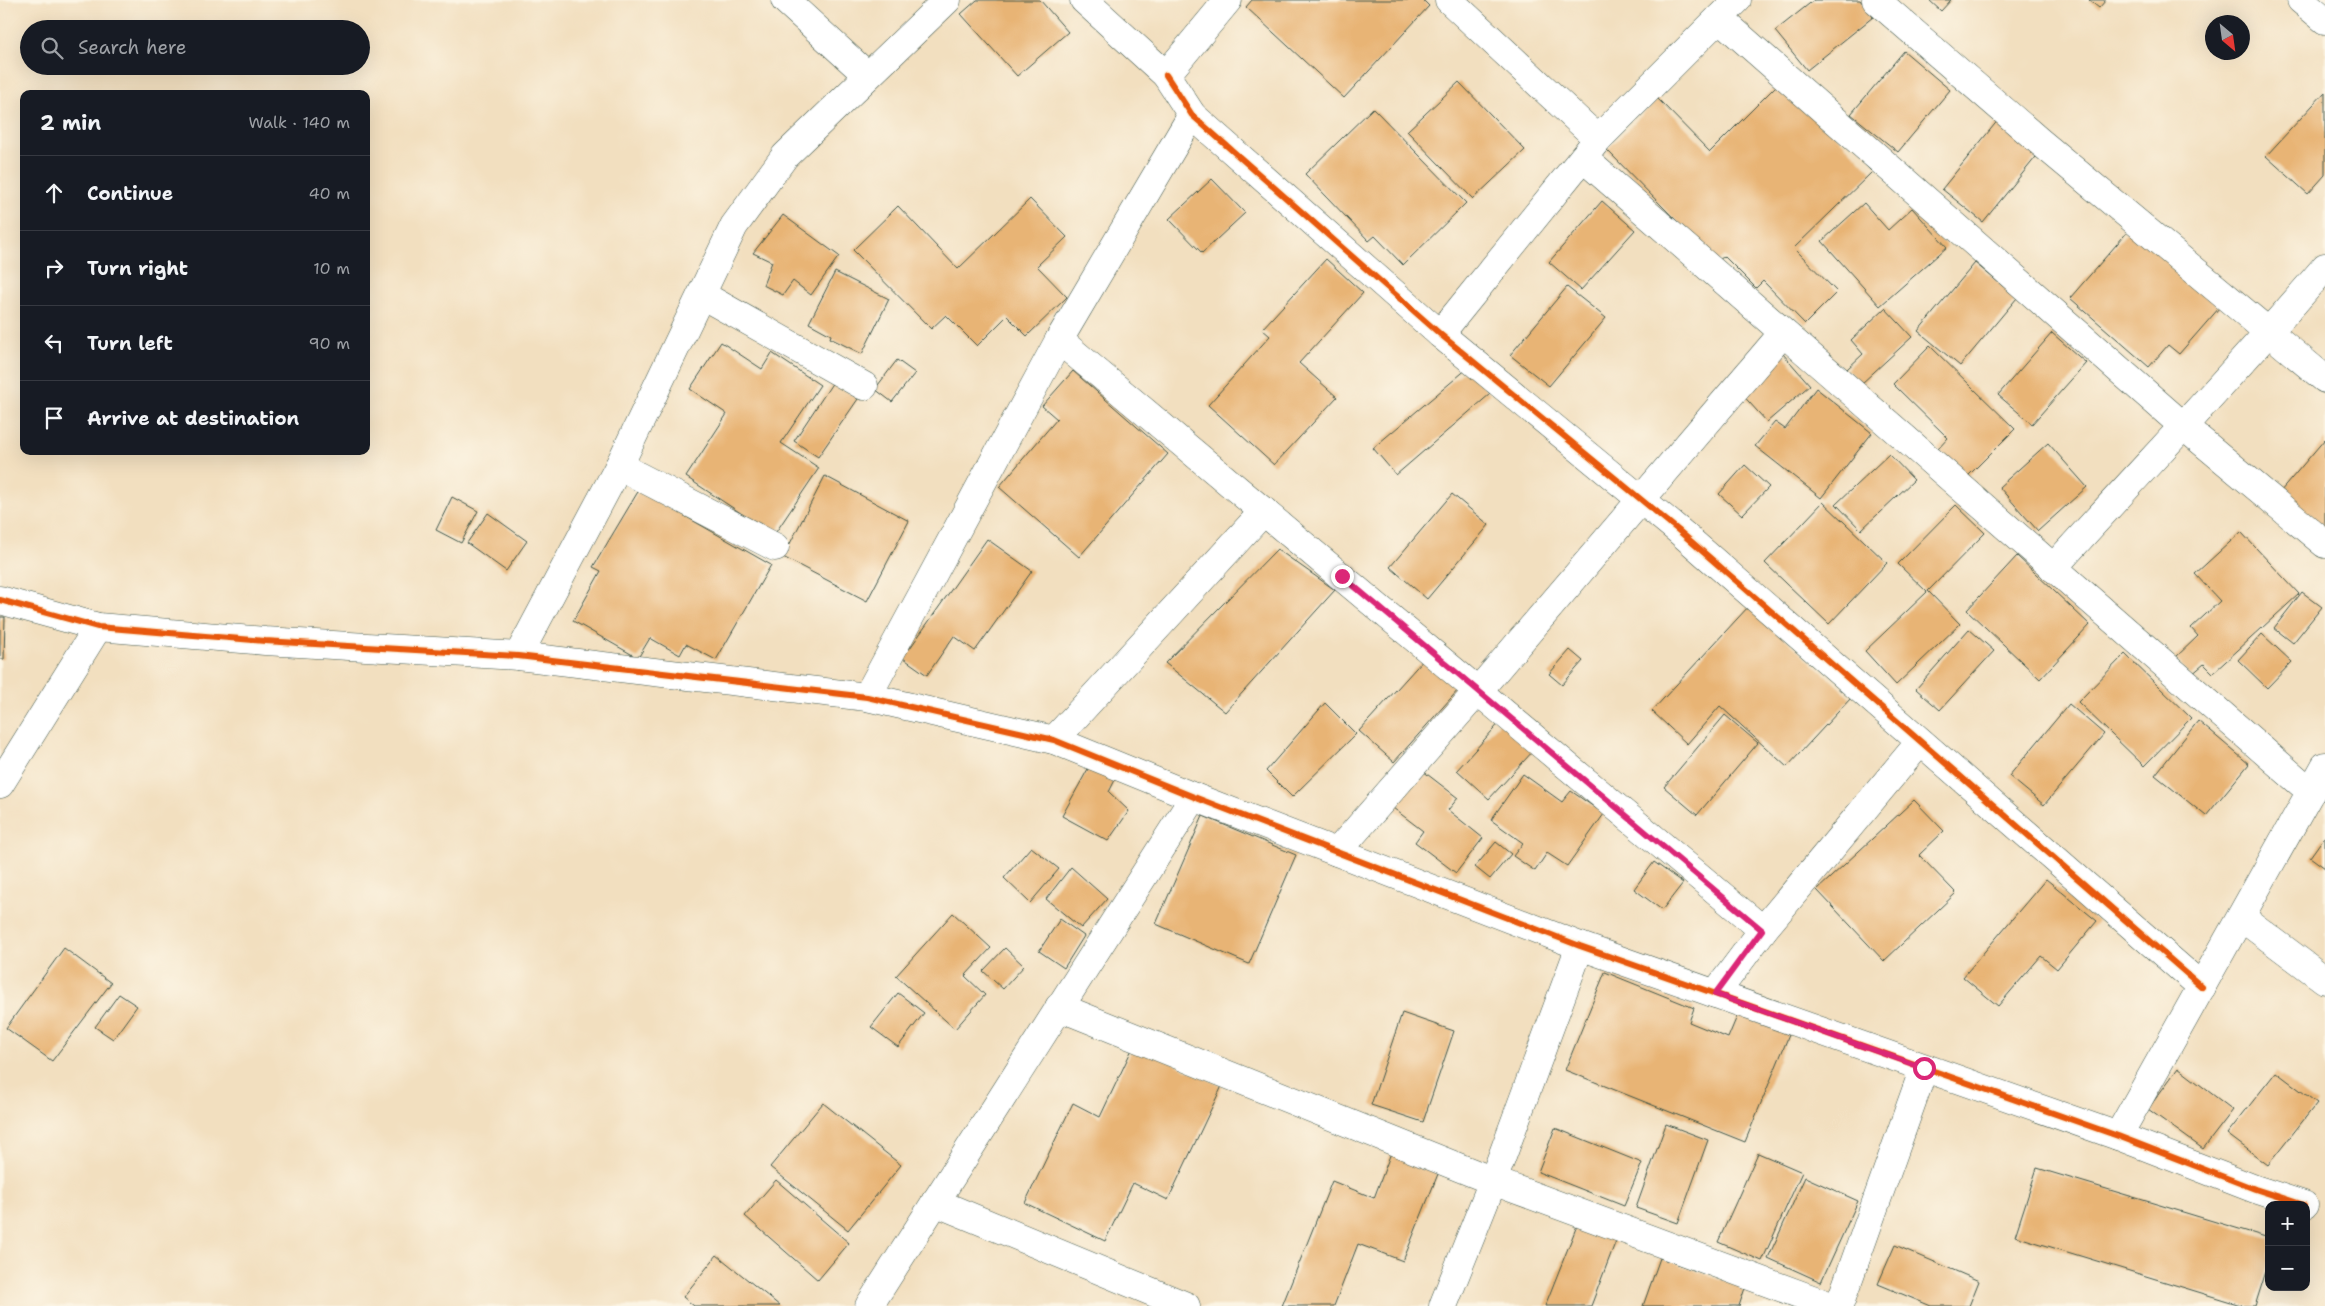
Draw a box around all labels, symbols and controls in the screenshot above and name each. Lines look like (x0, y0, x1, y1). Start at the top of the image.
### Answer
north arrow (2205, 15, 2250, 60)
search box (20, 20, 370, 75)
icon: search (38, 34, 66, 62)
text: Search here (78, 35, 187, 60)
text: 2 min (40, 109, 101, 137)
text: Walk · 140 m (248, 112, 350, 133)
icon: ahead (40, 179, 68, 207)
text: Continue (87, 181, 173, 206)
text: 40 m (308, 183, 350, 204)
icon: right (40, 254, 68, 282)
text: Turn right (87, 256, 188, 281)
text: 10 m (313, 258, 350, 279)
icon: left (40, 329, 68, 357)
text: Turn left (87, 331, 173, 356)
text: 90 m (309, 333, 350, 354)
icon: arrive (40, 404, 68, 432)
text: Arrive at destination (87, 406, 299, 431)
route end (1331, 565, 1354, 588)
route start (1913, 1057, 1936, 1080)
map controls (2265, 1201, 2310, 1291)
button: + (2265, 1201, 2310, 1246)
button: − (2265, 1246, 2310, 1291)

